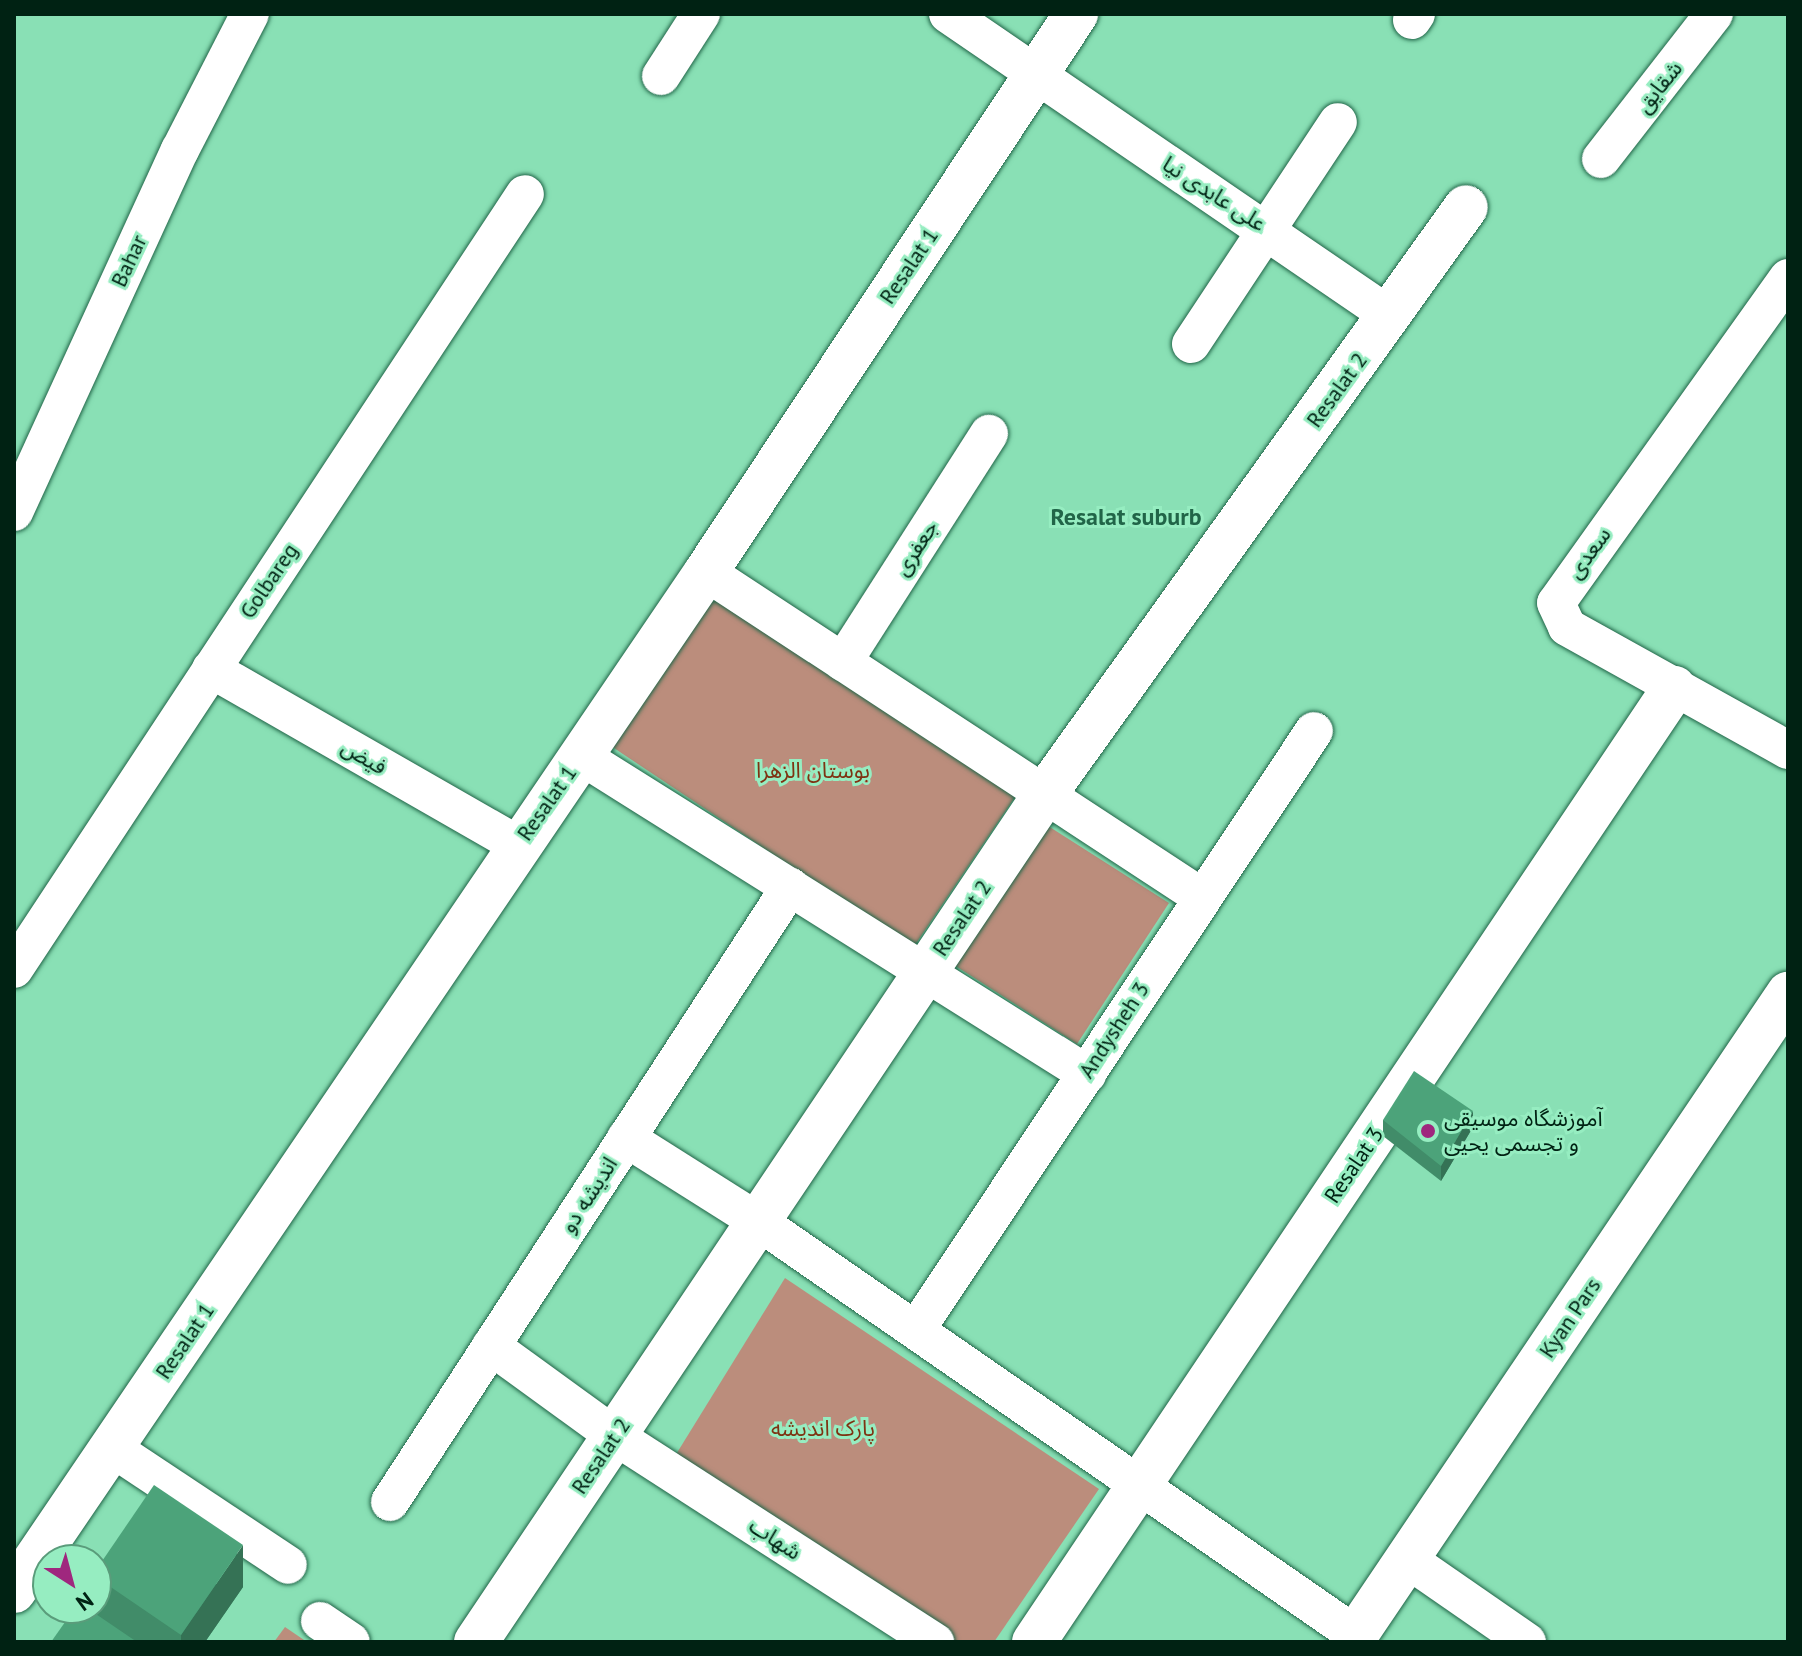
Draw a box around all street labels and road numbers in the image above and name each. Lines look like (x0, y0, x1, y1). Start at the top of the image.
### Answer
street label: شقایق (1630, 56, 1688, 118)
street label: علی عابدی نیا (1157, 151, 1271, 237)
street label: Resalat 1 (874, 223, 944, 309)
street label: Bahar (106, 231, 152, 291)
street label: Resalat 2 (1301, 347, 1373, 433)
street label: جعفری (888, 515, 944, 581)
street label: سعدی (1562, 522, 1616, 584)
street label: Golbareg (234, 539, 304, 623)
street label: فیض (337, 734, 391, 780)
street label: Resalat 1 (512, 760, 582, 846)
street label: Resalat 2 (927, 875, 997, 961)
street label: Andysheh 3 (1073, 977, 1155, 1083)
street label: Resalat 3 (1319, 1122, 1389, 1208)
street label: اندیشه دو (555, 1152, 623, 1238)
street label: Kyan Pars (1534, 1273, 1606, 1363)
street label: Resalat 1 (150, 1298, 220, 1384)
street label: Resalat 2 (566, 1413, 636, 1499)
street label: شهاب (744, 1513, 806, 1565)

